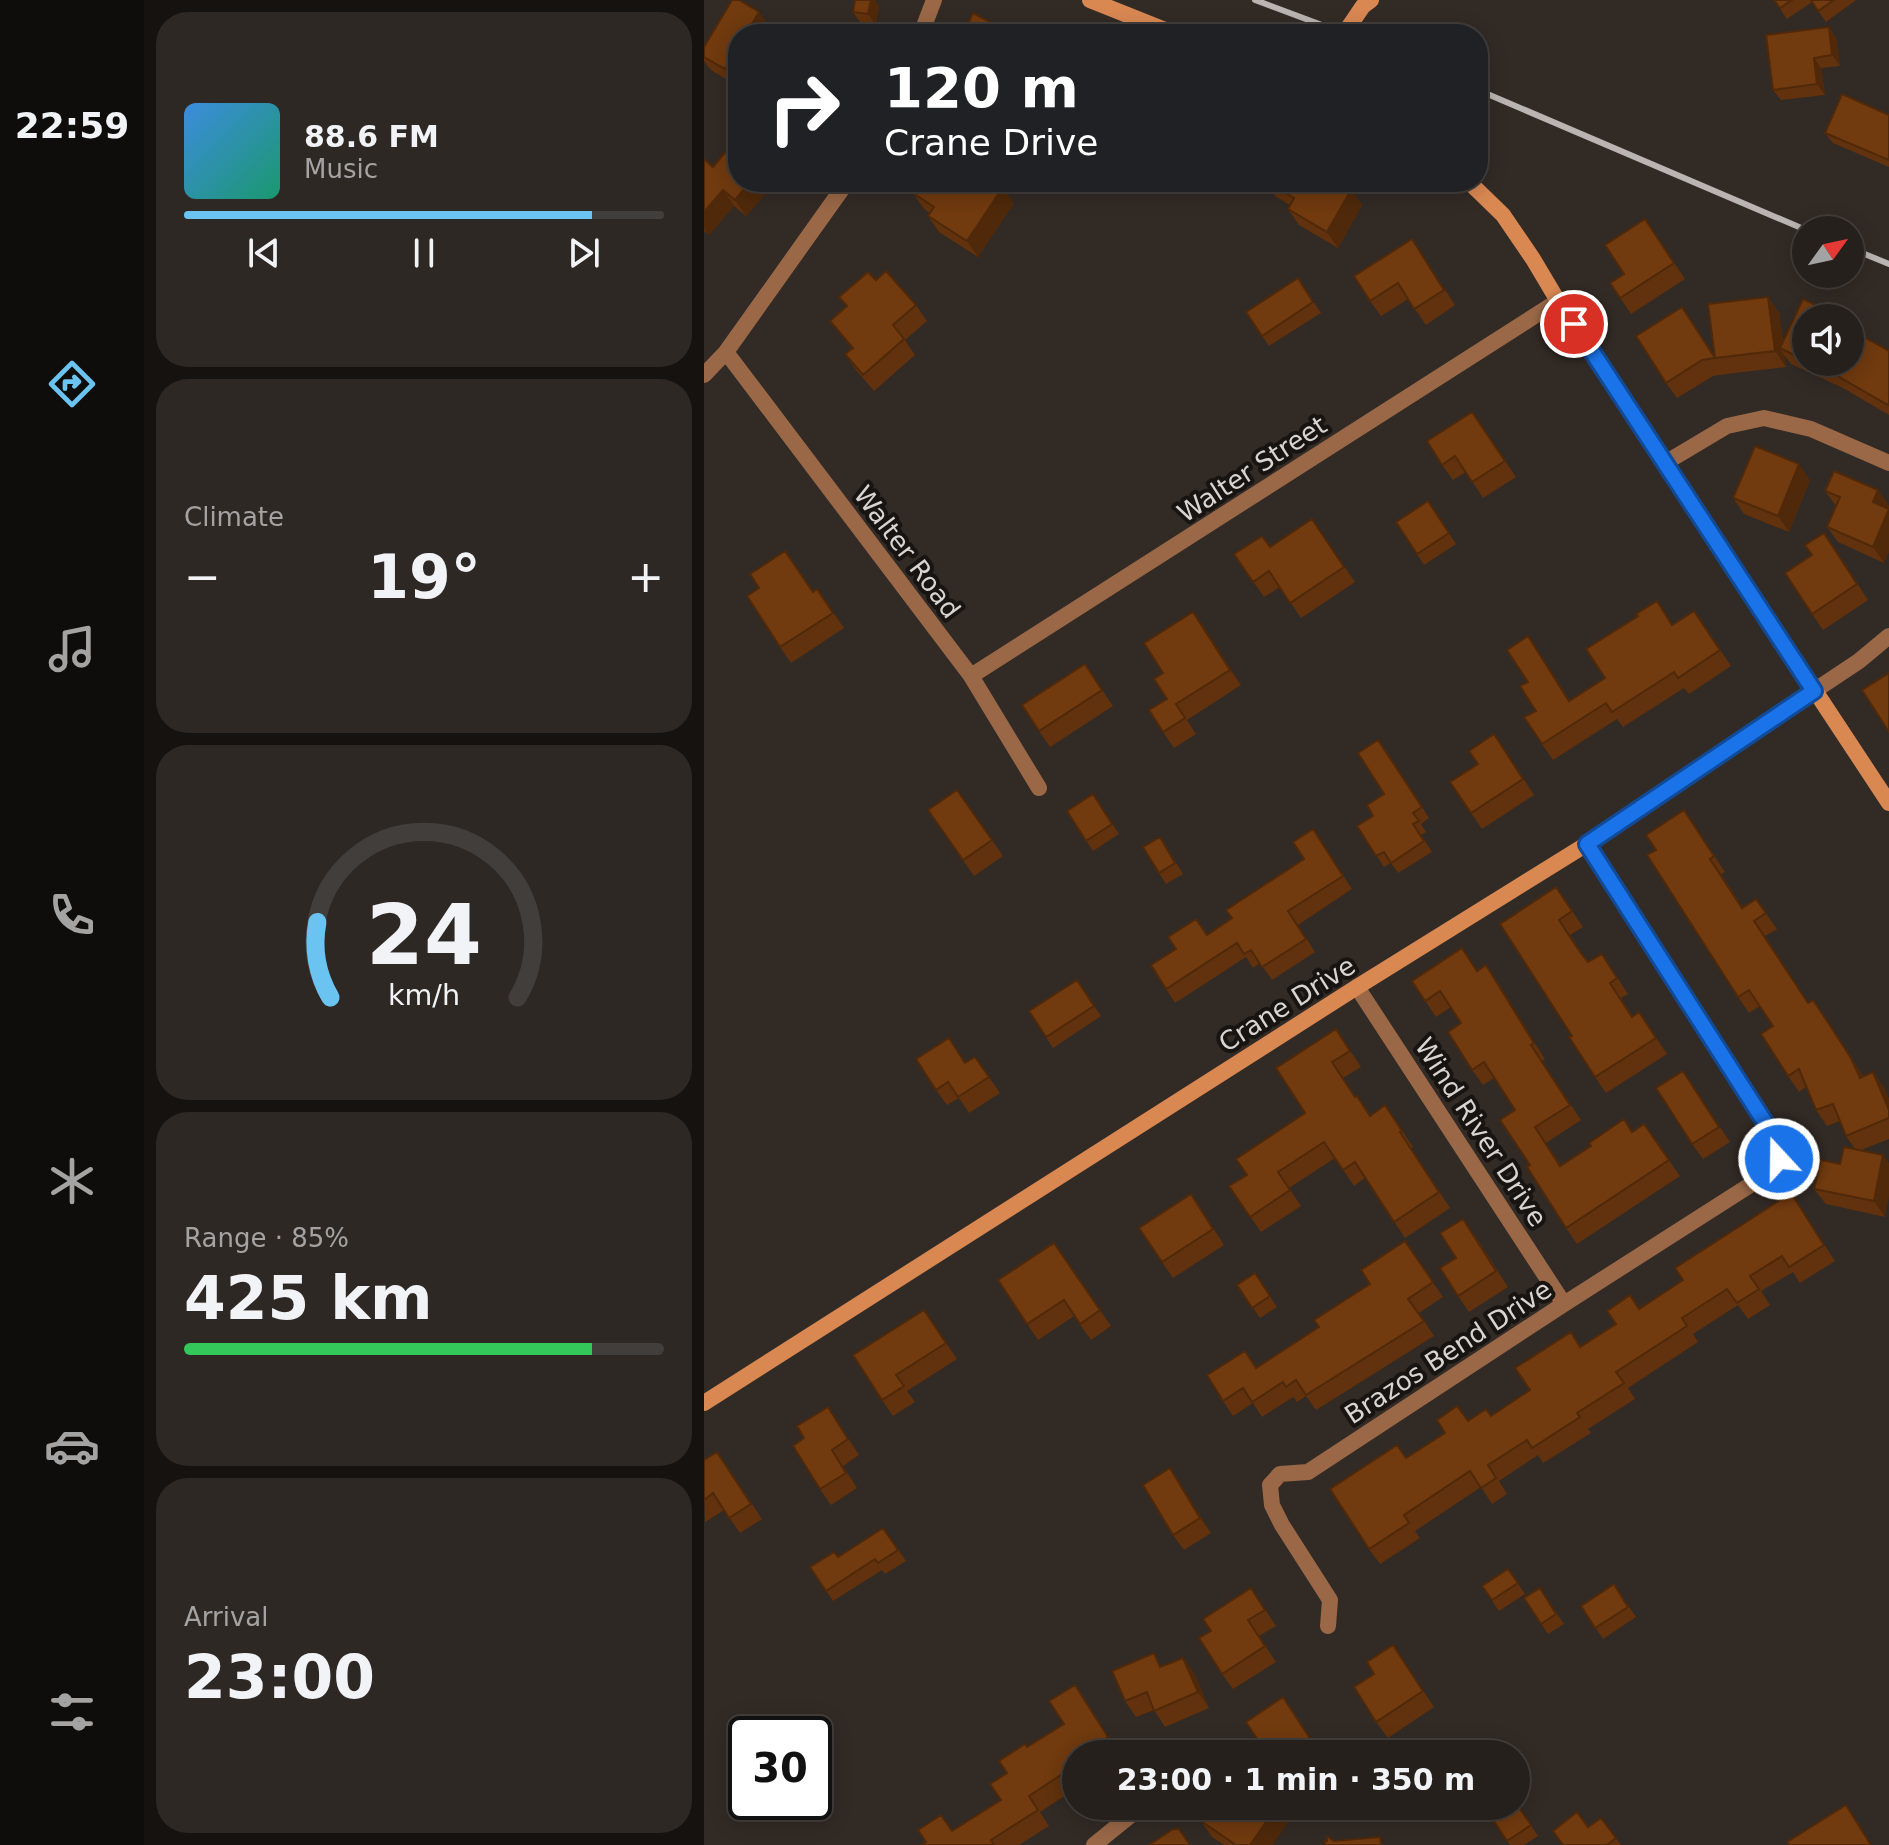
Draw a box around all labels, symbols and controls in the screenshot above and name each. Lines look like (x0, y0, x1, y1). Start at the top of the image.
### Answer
text: 120 m (884, 55, 1079, 120)
icon: right (752, 56, 856, 160)
text: 22:59 (15, 105, 129, 146)
text: 88.6 FM (304, 119, 439, 154)
text: Crane Drive (884, 122, 1098, 163)
text: Music (304, 154, 378, 184)
north arrow (1792, 216, 1864, 288)
map controls (1792, 216, 1864, 376)
icon: previous (242, 231, 286, 275)
icon: pause (402, 231, 446, 275)
icon: next (562, 231, 606, 275)
pin (1540, 290, 1608, 358)
icon: arrive (1552, 302, 1596, 346)
button: sound (1792, 304, 1864, 376)
icon: directions (44, 356, 100, 412)
street label: Walter Street (1172, 410, 1332, 528)
street label: Walter Road (848, 480, 966, 624)
text: Climate (184, 502, 284, 532)
text: 19° (367, 542, 481, 612)
text: − (184, 551, 221, 602)
text: + (627, 551, 664, 602)
icon: music (44, 621, 100, 677)
icon: phone (44, 887, 100, 943)
text: 24 (366, 887, 482, 984)
street label: Crane Drive (1213, 950, 1361, 1058)
text: km/h (388, 979, 460, 1013)
street label: Wind River Drive (1409, 1032, 1553, 1232)
position arrow (1737, 1117, 1821, 1201)
icon: climate (44, 1153, 100, 1209)
text: Range · 85% (184, 1223, 349, 1253)
text: 425 km (184, 1263, 433, 1333)
street label: Brazos Bend Drive (1339, 1274, 1557, 1430)
icon: car (44, 1418, 100, 1474)
text: Arrival (184, 1602, 268, 1632)
text: 23:00 (184, 1642, 375, 1712)
icon: filters (44, 1684, 100, 1740)
speed limit sign: 30 (728, 1716, 832, 1820)
text: 23:00 · 1 min · 350 m (1117, 1762, 1475, 1797)

